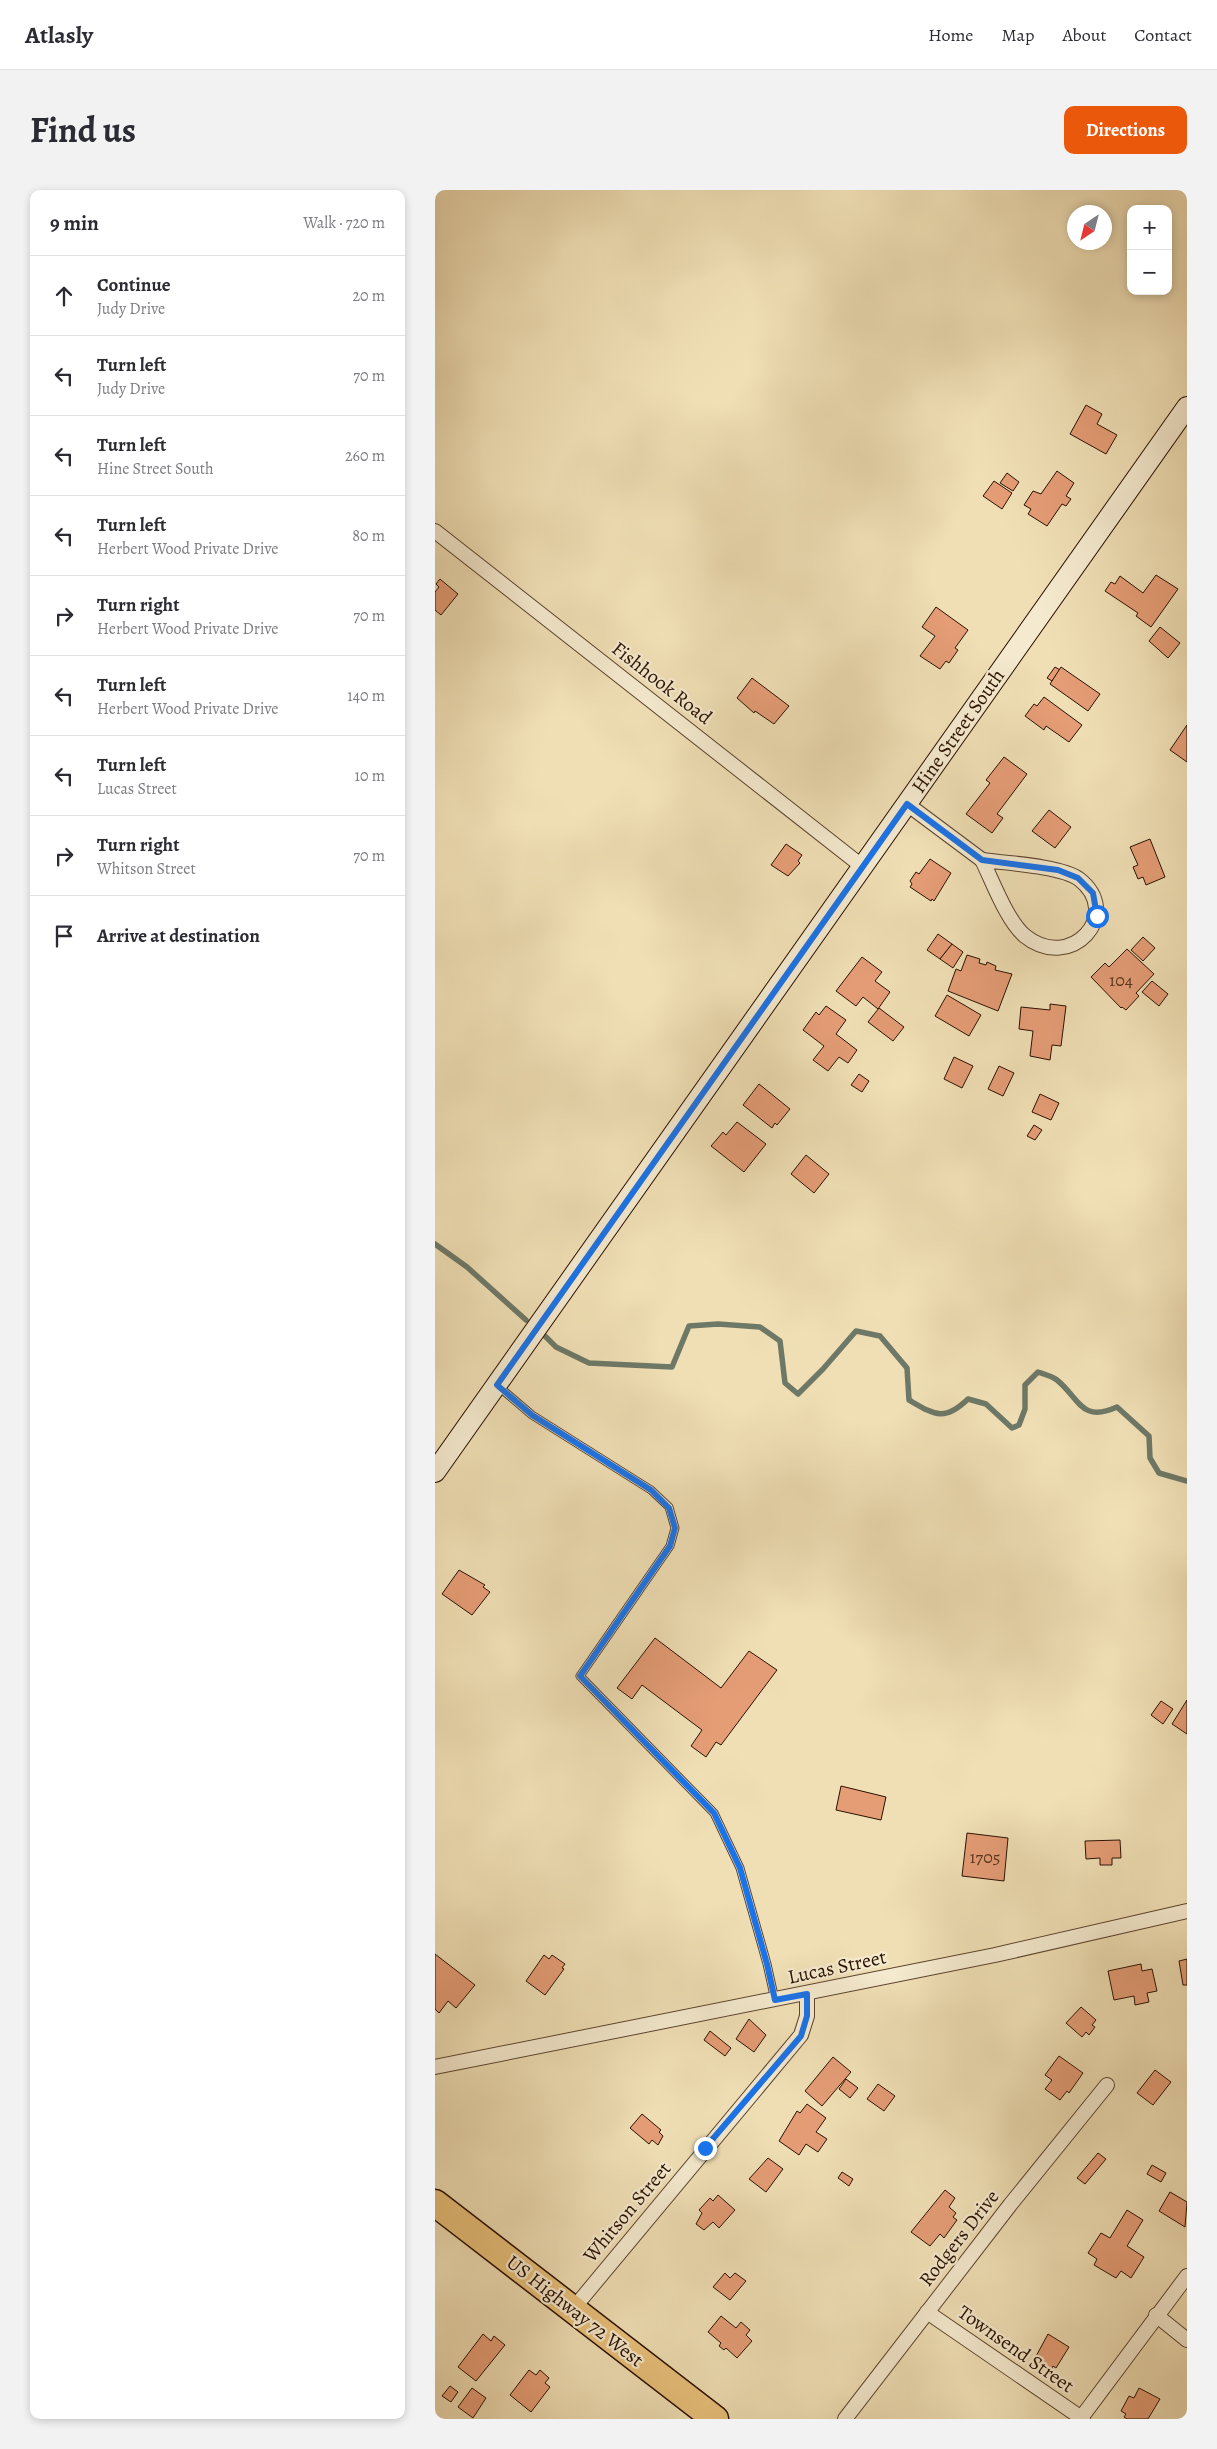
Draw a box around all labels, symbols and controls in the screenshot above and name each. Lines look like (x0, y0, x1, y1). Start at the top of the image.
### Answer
text: Atlasly (25, 19, 93, 51)
text: Home (928, 23, 973, 47)
text: Map (1001, 23, 1034, 47)
text: About (1062, 23, 1106, 47)
text: Contact (1134, 23, 1192, 47)
text: Find us (30, 106, 136, 154)
button: Directions (1064, 106, 1187, 154)
north arrow (1067, 205, 1112, 250)
map controls (1127, 205, 1172, 295)
button: + (1127, 205, 1172, 250)
text: 9 min (50, 209, 99, 237)
text: Walk · 720 m (303, 212, 385, 234)
button: − (1127, 250, 1172, 295)
text: Continue (97, 272, 171, 298)
icon: ahead (50, 282, 78, 310)
text: 20 m (352, 285, 385, 307)
text: Judy Drive (97, 298, 165, 320)
text: Turn left (97, 352, 166, 378)
icon: left (50, 362, 78, 390)
text: 70 m (353, 365, 385, 387)
text: Judy Drive (97, 378, 165, 400)
text: Turn left (97, 432, 166, 458)
icon: left (50, 442, 78, 470)
text: 260 m (345, 445, 385, 467)
text: Hine Street South (97, 458, 214, 480)
text: Turn left (97, 512, 166, 538)
icon: left (50, 522, 78, 550)
text: 80 m (352, 525, 385, 547)
text: Herbert Wood Private Drive (97, 538, 278, 560)
text: Turn right (97, 592, 179, 618)
icon: right (50, 602, 78, 630)
text: 70 m (353, 605, 385, 627)
text: Herbert Wood Private Drive (97, 618, 278, 640)
street label: Fishhook Road (606, 635, 718, 731)
street label: Hine Street South (905, 663, 1011, 798)
text: Turn left (97, 672, 166, 698)
icon: left (50, 682, 78, 710)
text: 140 m (347, 685, 385, 707)
text: Herbert Wood Private Drive (97, 698, 278, 720)
text: Turn left (97, 752, 166, 778)
icon: left (50, 762, 78, 790)
text: 10 m (355, 765, 385, 787)
text: Lucas Street (97, 778, 177, 800)
text: Turn right (97, 832, 179, 858)
icon: right (50, 842, 78, 870)
text: 70 m (353, 845, 385, 867)
text: Whitson Street (97, 858, 196, 880)
route start (1086, 905, 1109, 928)
icon: arrive (50, 922, 78, 950)
text: Arrive at destination (97, 923, 260, 949)
house number: 104 (1109, 968, 1133, 992)
house number: 1705 (969, 1845, 1001, 1869)
street label: Lucas Street (785, 1943, 889, 1991)
route end (694, 2137, 717, 2160)
street label: Whitson Street (576, 2156, 677, 2269)
street label: Rodgers Drive (913, 2184, 1005, 2292)
street label: US Highway 72 West (501, 2249, 650, 2373)
street label: Townsend Street (952, 2299, 1080, 2399)

